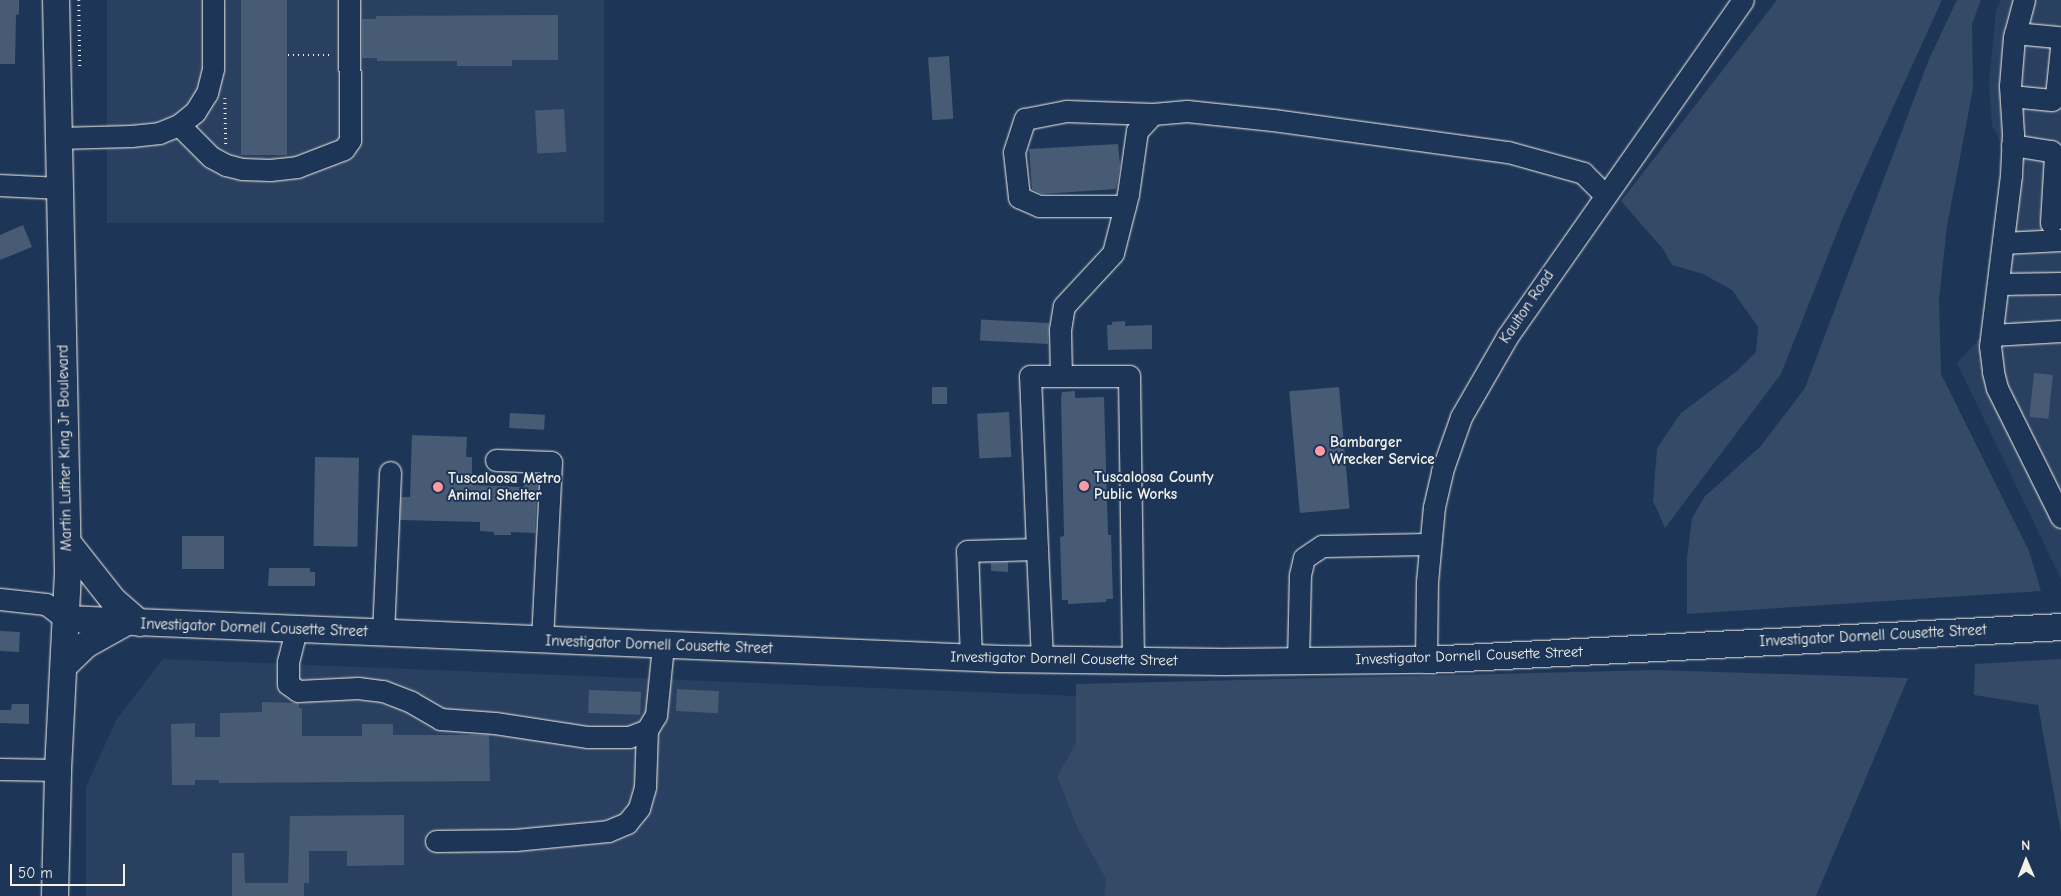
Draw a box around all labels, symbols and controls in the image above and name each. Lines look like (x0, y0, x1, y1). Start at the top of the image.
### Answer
street label: Kaulton Road (1496, 267, 1558, 347)
street label: Martin Luther King Jr Boulevard (54, 344, 76, 552)
place label: Bambarger Wrecker Service (1330, 433, 1435, 468)
marker: Bambarger Wrecker Service (1314, 445, 1326, 457)
place label: Tuscaloosa County Public Works (1094, 468, 1214, 503)
place label: Tuscaloosa Metro Animal Shelter (448, 469, 561, 504)
marker: Tuscaloosa County Public Works (1078, 480, 1090, 492)
marker: Tuscaloosa Metro Animal Shelter (432, 481, 444, 493)
street label: Investigator Dornell Cousette Street (140, 615, 368, 641)
street label: Investigator Dornell Cousette Street (1759, 621, 1987, 651)
street label: Investigator Dornell Cousette Street (545, 632, 773, 658)
street label: Investigator Dornell Cousette Street (1355, 643, 1583, 669)
street label: Investigator Dornell Cousette Street (950, 648, 1178, 670)
north arrow (2001, 836, 2051, 886)
text: N (2021, 837, 2030, 854)
scale bar (12, 854, 128, 886)
text: 50 m (18, 864, 53, 882)

